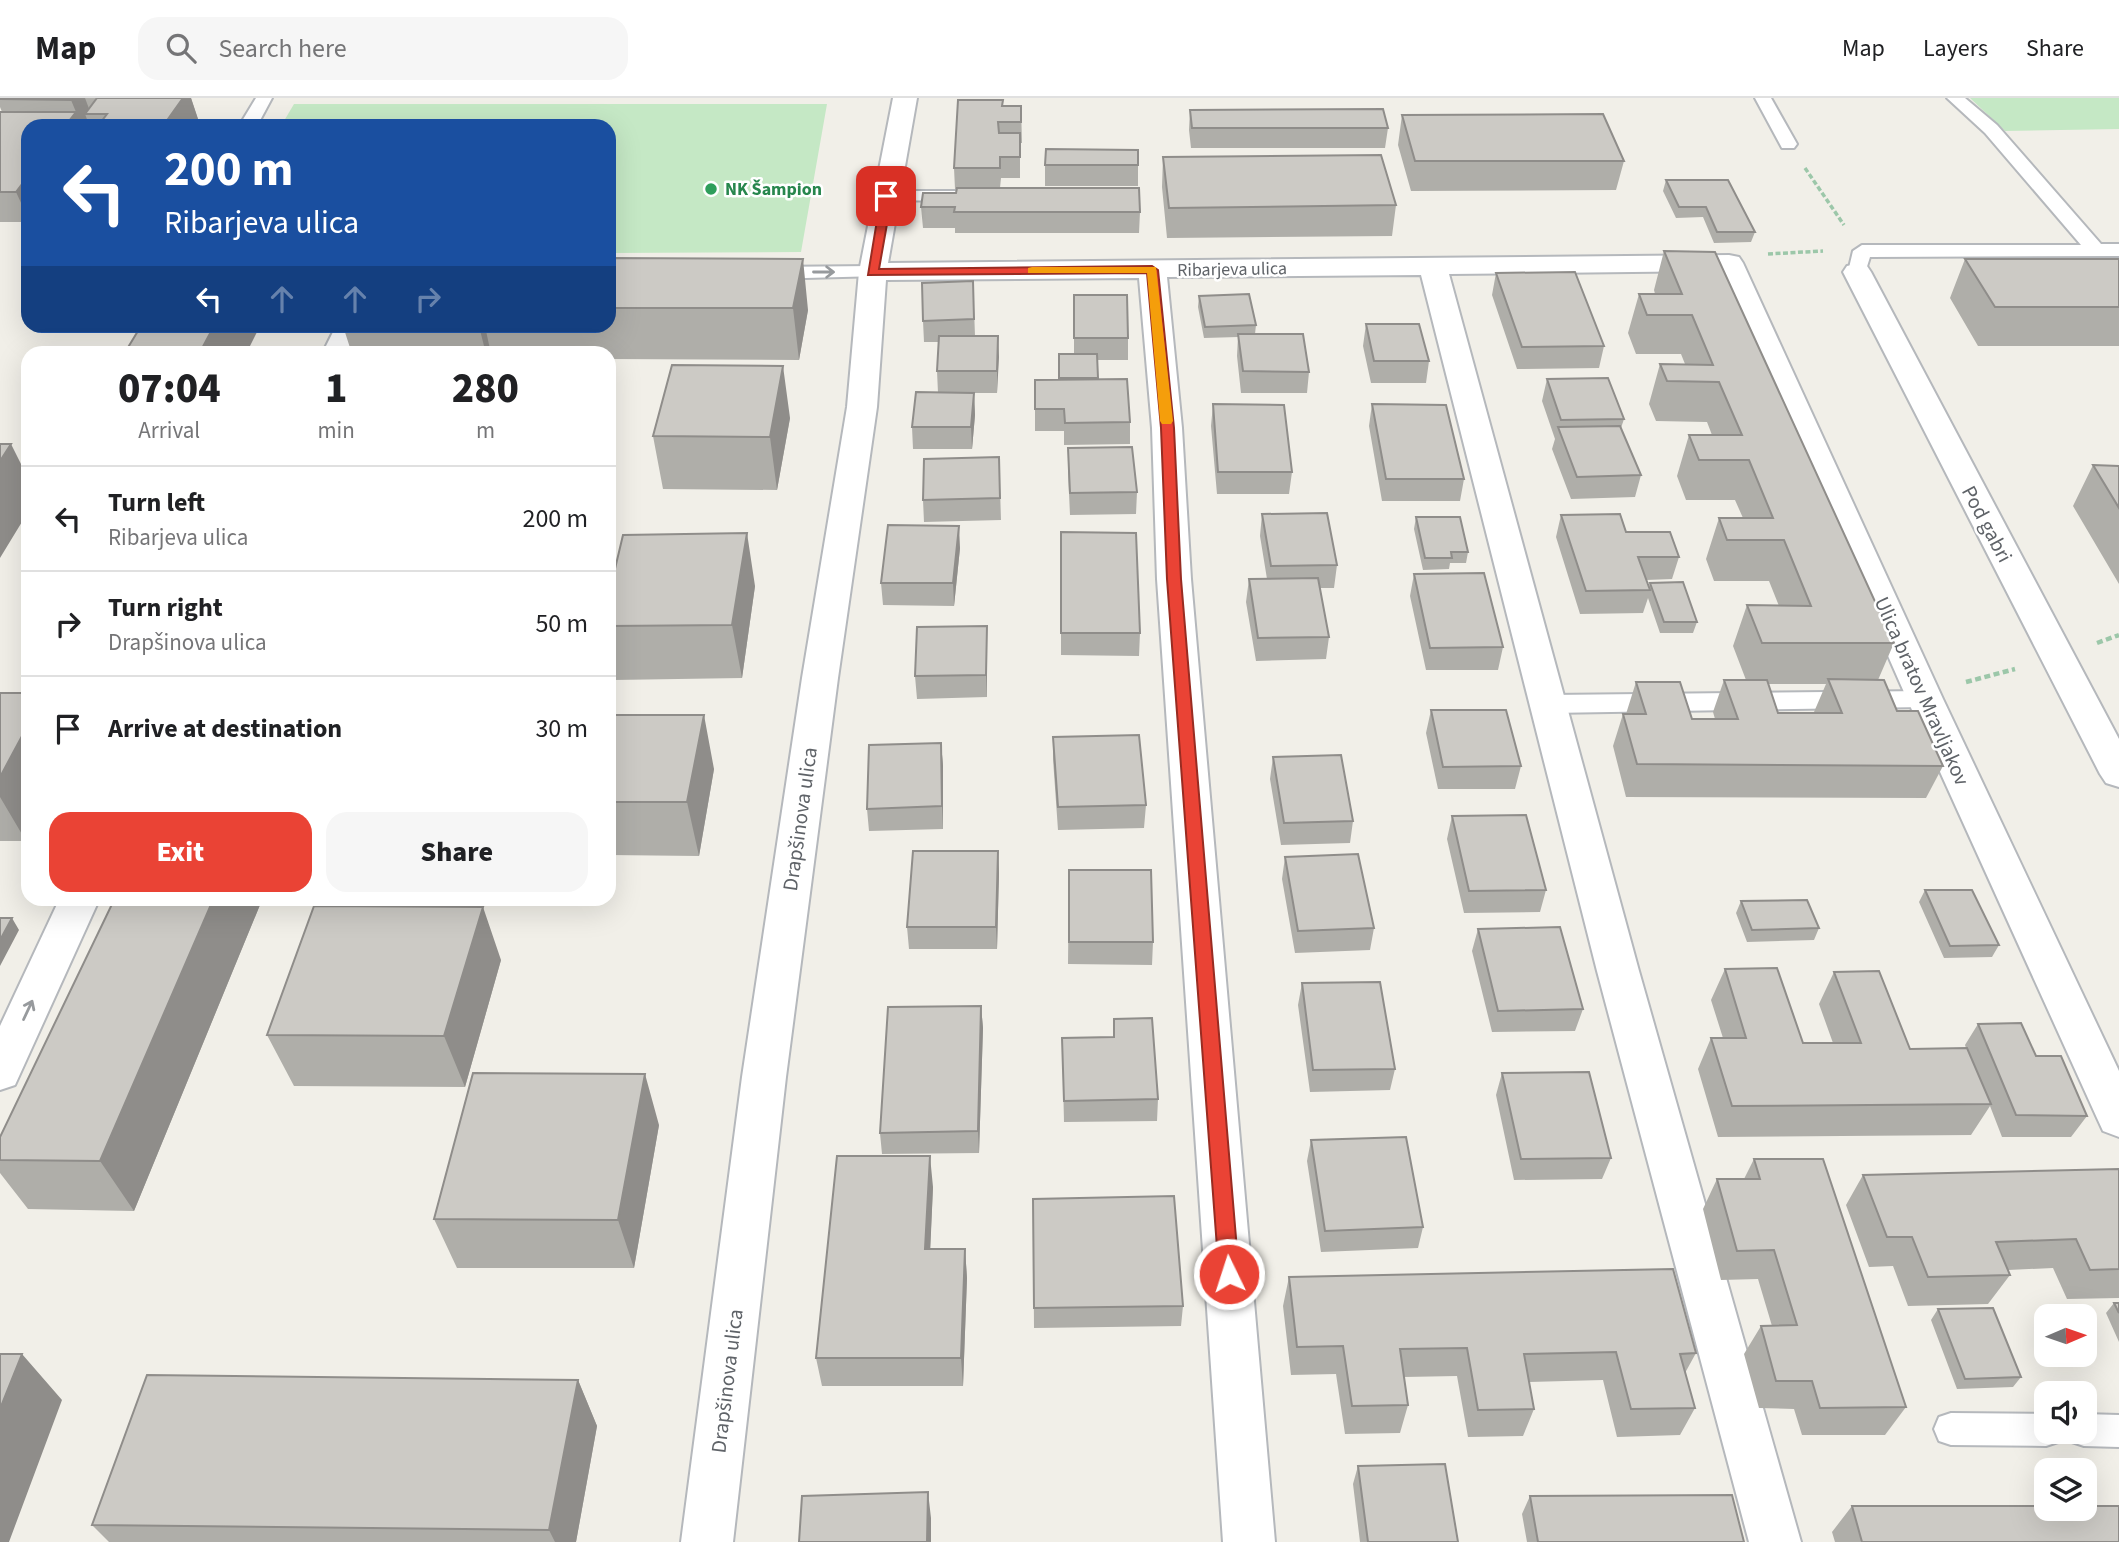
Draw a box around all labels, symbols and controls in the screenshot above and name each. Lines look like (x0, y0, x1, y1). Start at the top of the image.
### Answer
search box (138, 17, 628, 80)
text: Map (35, 25, 96, 72)
icon: search (162, 29, 200, 67)
text: Search here (218, 30, 347, 67)
text: Map (1842, 31, 1885, 66)
text: Layers (1923, 31, 1988, 66)
text: Share (2026, 31, 2084, 66)
text: 200 m (164, 135, 293, 205)
icon: left (49, 147, 140, 238)
pin (856, 166, 916, 226)
place label: NK Šampion (725, 177, 822, 202)
icon: arrive (867, 177, 905, 215)
marker: NK Šampion (703, 181, 719, 197)
text: Ribarjeva ulica (164, 200, 359, 246)
street label: Ribarjeva ulica (1177, 256, 1287, 283)
one-way arrow (812, 265, 835, 279)
icon: left (190, 280, 228, 318)
icon: ahead (263, 280, 301, 318)
icon: ahead (336, 280, 374, 318)
icon: right (409, 280, 447, 318)
text: 07:04 (118, 359, 221, 419)
text: 1 (325, 359, 347, 419)
text: 280 (452, 359, 519, 419)
text: Arrival (138, 414, 200, 447)
text: min (318, 414, 355, 447)
text: m (476, 414, 495, 447)
street label: Pod gabri (1954, 480, 2020, 568)
text: Turn left (108, 484, 205, 521)
icon: left (49, 500, 87, 538)
text: 200 m (522, 500, 588, 537)
text: Ribarjeva ulica (108, 521, 248, 554)
text: Turn right (108, 589, 223, 626)
street label: Ulica bratov Mravljakov (1867, 592, 1977, 790)
icon: right (49, 605, 87, 643)
text: 50 m (535, 605, 588, 642)
text: Drapšinova ulica (108, 626, 267, 659)
icon: arrive (49, 710, 87, 748)
text: Arrive at destination (108, 710, 342, 747)
text: 30 m (535, 710, 588, 747)
street label: Drapšinova ulica (775, 745, 825, 893)
button: Exit (49, 812, 312, 892)
button: Share (326, 812, 588, 892)
one-way arrow (22, 1000, 36, 1021)
position arrow (1192, 1237, 1266, 1311)
north arrow (2034, 1304, 2096, 1367)
map controls (2034, 1304, 2097, 1521)
street label: Drapšinova ulica (703, 1307, 751, 1455)
button: sound (2034, 1381, 2097, 1444)
button: layers (2034, 1458, 2097, 1521)

